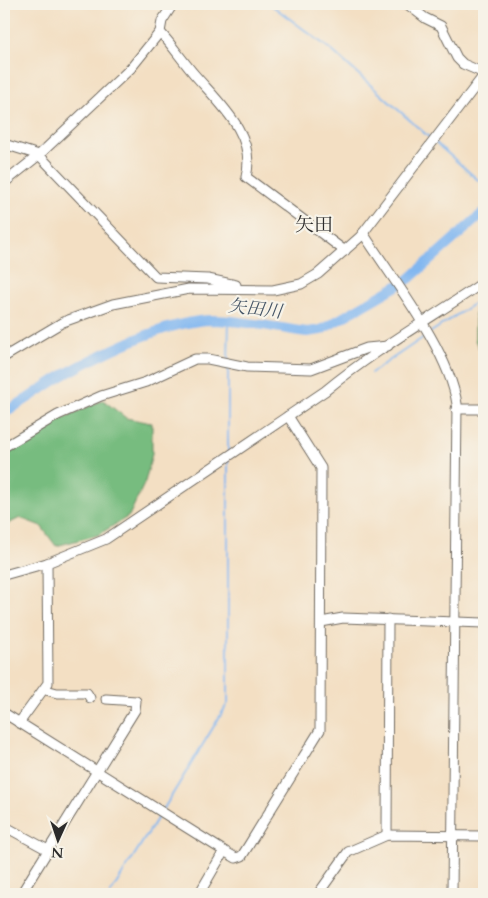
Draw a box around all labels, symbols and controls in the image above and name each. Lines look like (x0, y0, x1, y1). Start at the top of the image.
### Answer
district label: 矢田 (295, 212, 333, 238)
water label: 矢田川 (227, 293, 285, 325)
north arrow (32, 816, 82, 866)
text: N (51, 843, 64, 862)

